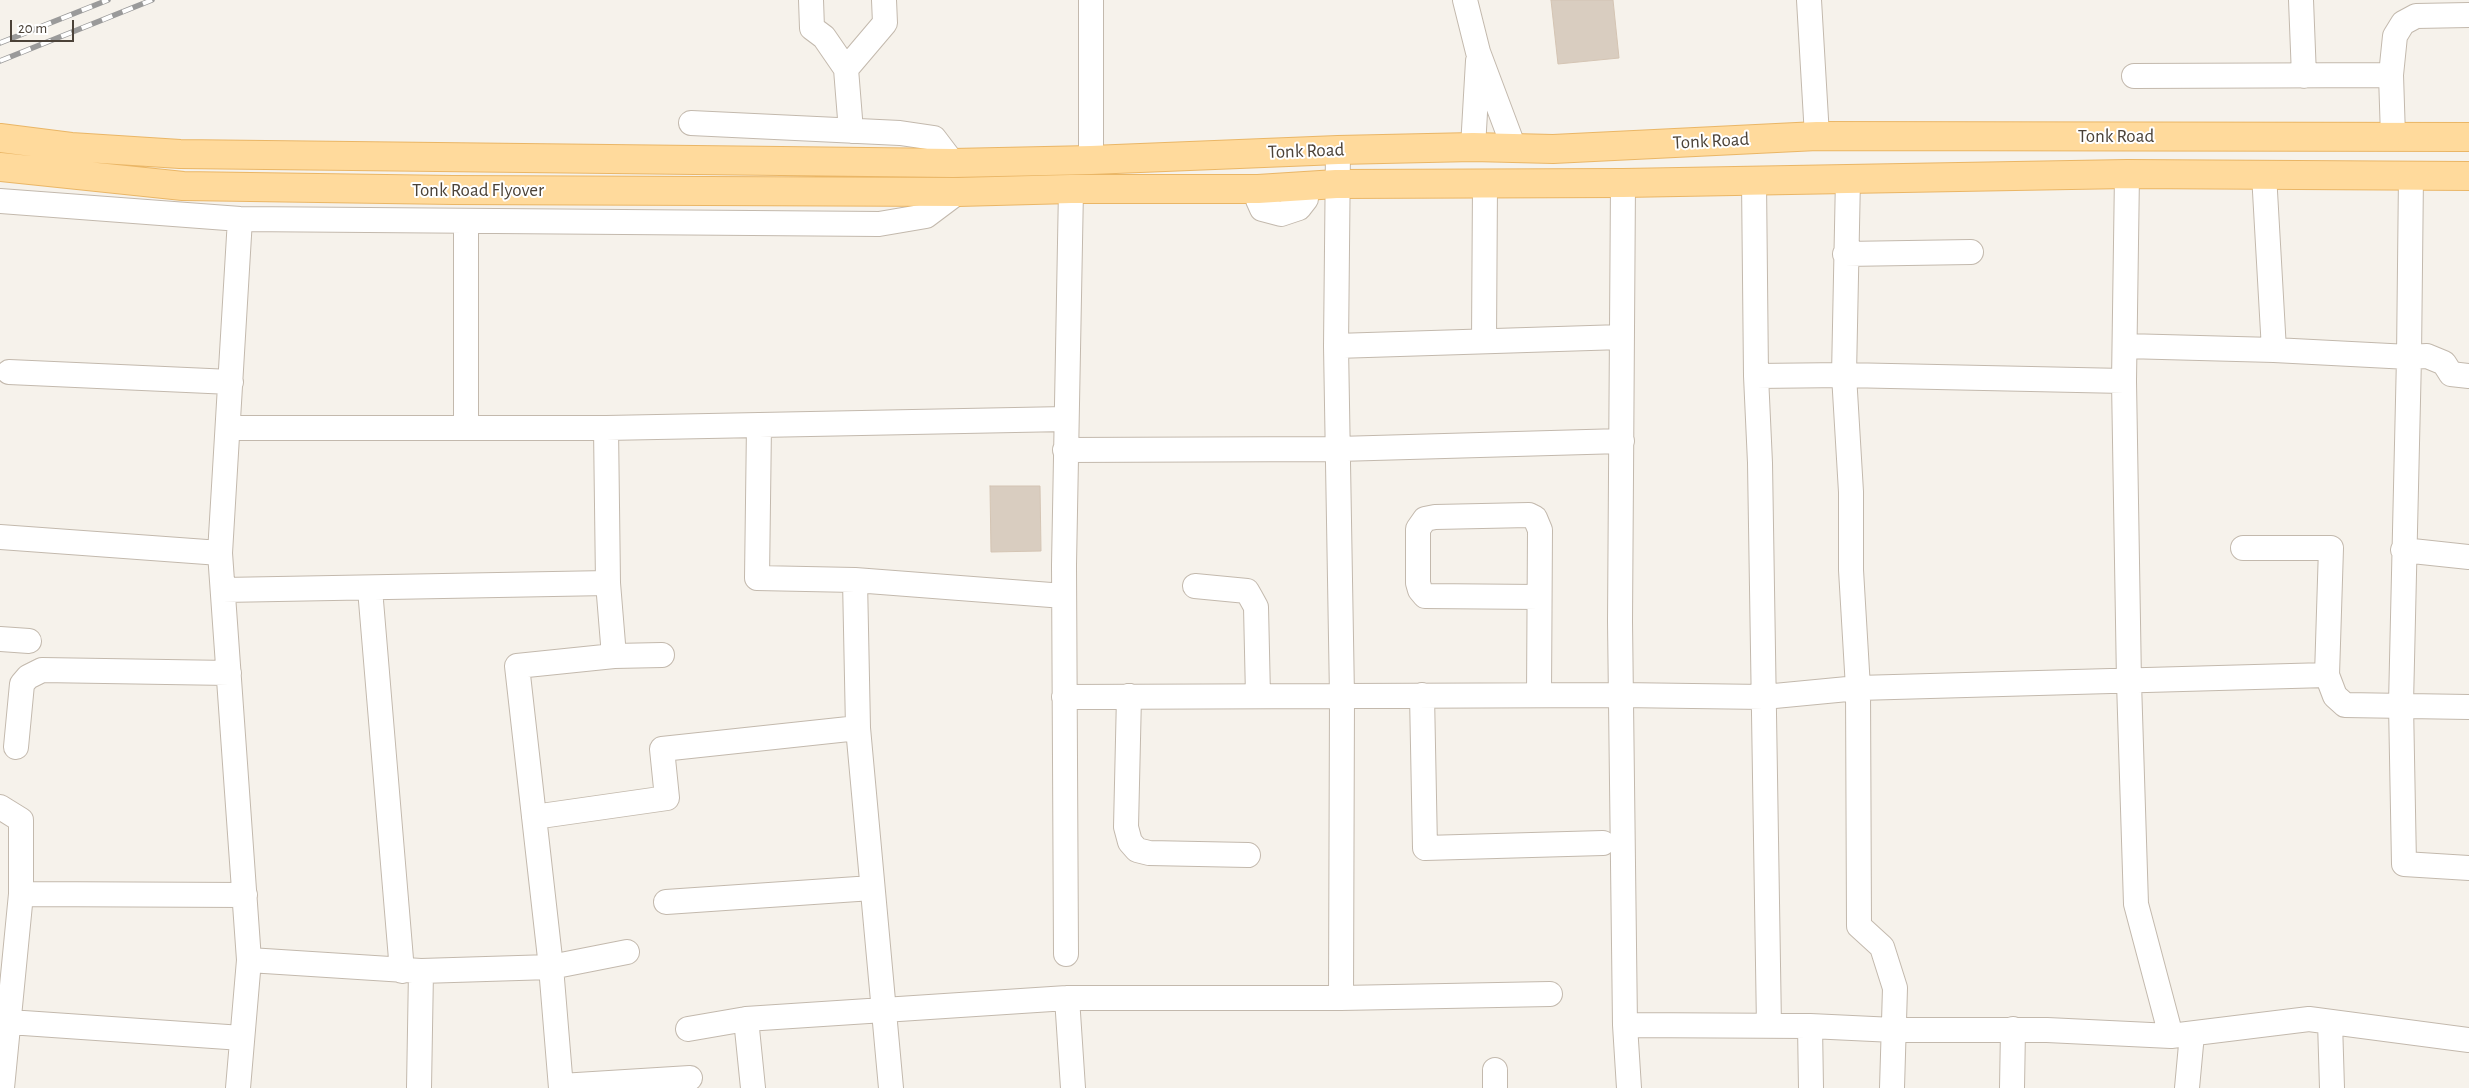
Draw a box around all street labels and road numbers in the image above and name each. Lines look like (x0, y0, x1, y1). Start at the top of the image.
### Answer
street label: Tonk Road (2078, 125, 2154, 147)
street label: Tonk Road (1672, 128, 1750, 154)
street label: Tonk Road (1267, 138, 1345, 164)
street label: Tonk Road Flyover (412, 179, 544, 201)

